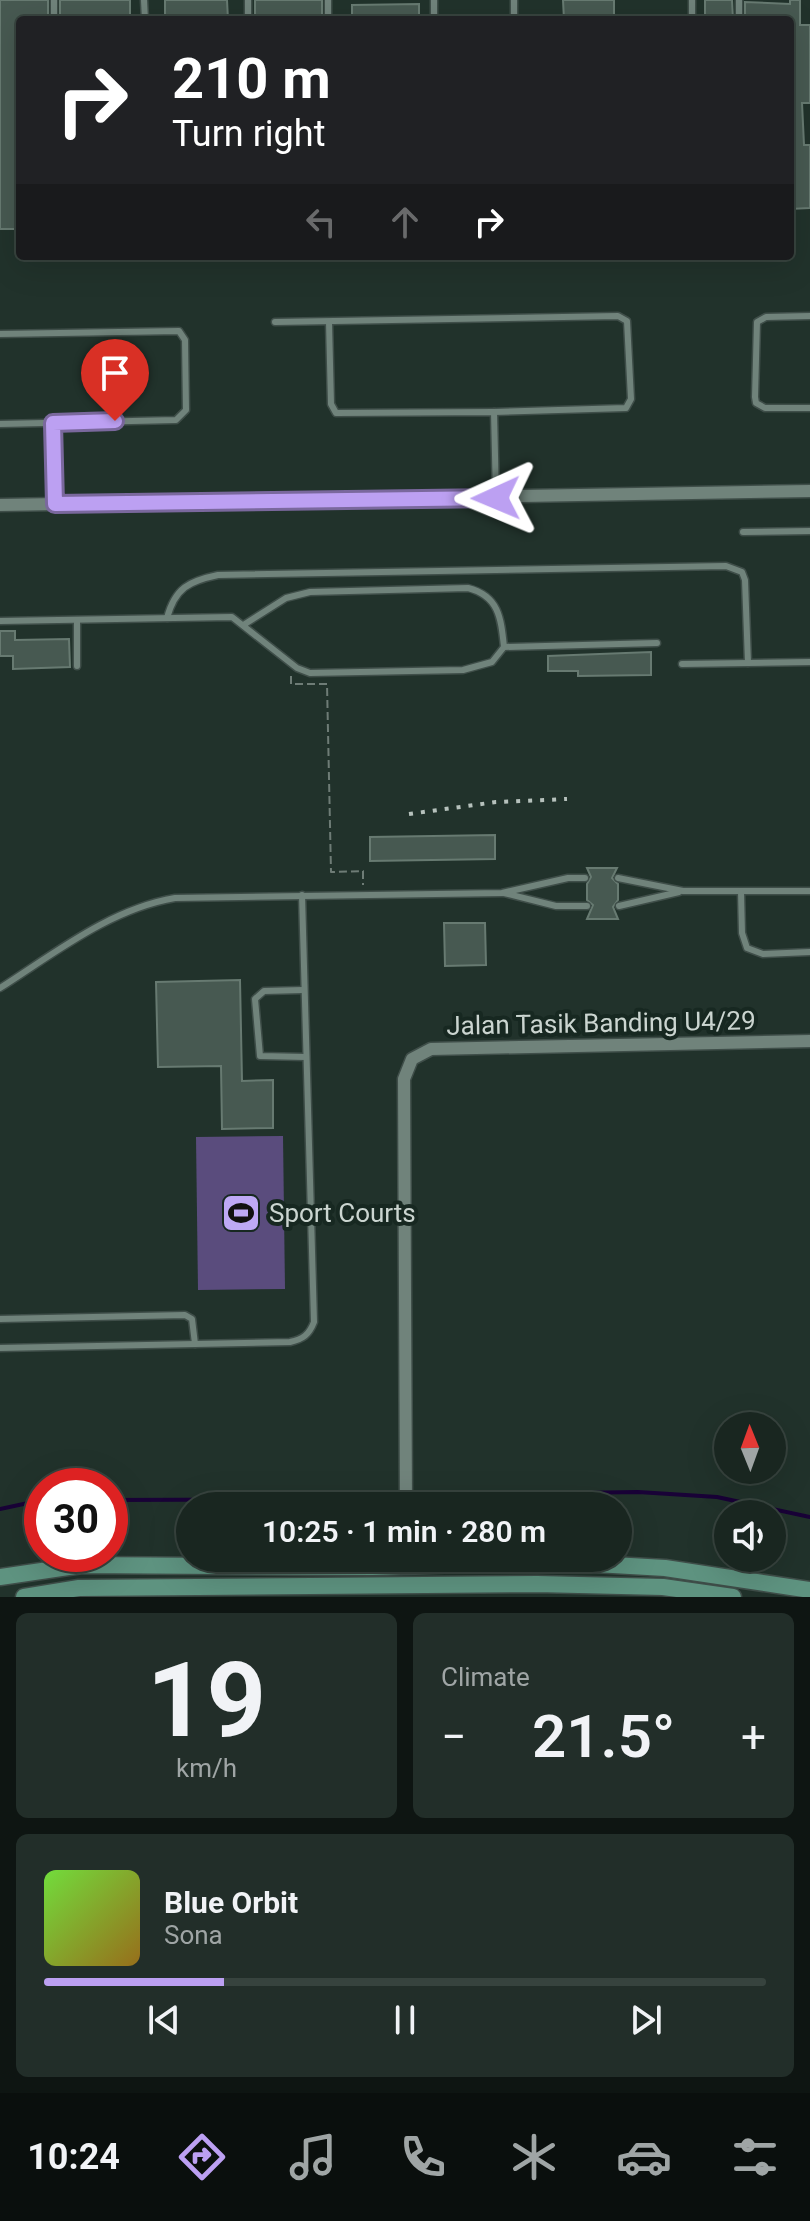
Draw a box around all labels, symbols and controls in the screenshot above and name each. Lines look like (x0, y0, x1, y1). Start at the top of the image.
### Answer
text: 210 m (172, 46, 331, 112)
icon: right (40, 48, 144, 152)
text: Turn right (172, 113, 325, 155)
icon: left (299, 200, 343, 244)
icon: ahead (383, 200, 427, 244)
icon: right (467, 200, 511, 244)
pin (81, 339, 149, 421)
icon: arrive (93, 351, 137, 395)
position arrow (454, 456, 538, 540)
street label: Jalan Tasik Banding U4/29 (446, 1005, 756, 1041)
sports icon: Sport Courts (220, 1192, 262, 1234)
place label: Sport Courts (269, 1198, 416, 1228)
north arrow (714, 1412, 786, 1484)
map controls (714, 1412, 786, 1572)
speed limit sign: 30 (24, 1468, 128, 1572)
button: sound (714, 1500, 786, 1572)
text: 10:25 · 1 min · 280 m (262, 1514, 546, 1549)
text: 19 (147, 1640, 266, 1761)
text: Climate (441, 1662, 530, 1692)
text: 21.5° (532, 1701, 675, 1772)
text: − (441, 1711, 466, 1763)
text: + (741, 1711, 766, 1763)
text: km/h (176, 1753, 237, 1783)
text: Blue Orbit (164, 1885, 298, 1920)
text: Sona (164, 1920, 223, 1950)
icon: previous (142, 1998, 186, 2042)
icon: pause (383, 1998, 427, 2042)
icon: next (624, 1998, 668, 2042)
icon: directions (174, 2129, 230, 2185)
icon: music (285, 2129, 341, 2185)
icon: phone (395, 2129, 451, 2185)
icon: climate (506, 2129, 562, 2185)
icon: car (616, 2129, 672, 2185)
icon: filters (727, 2129, 783, 2185)
text: 10:24 (27, 2136, 120, 2178)

